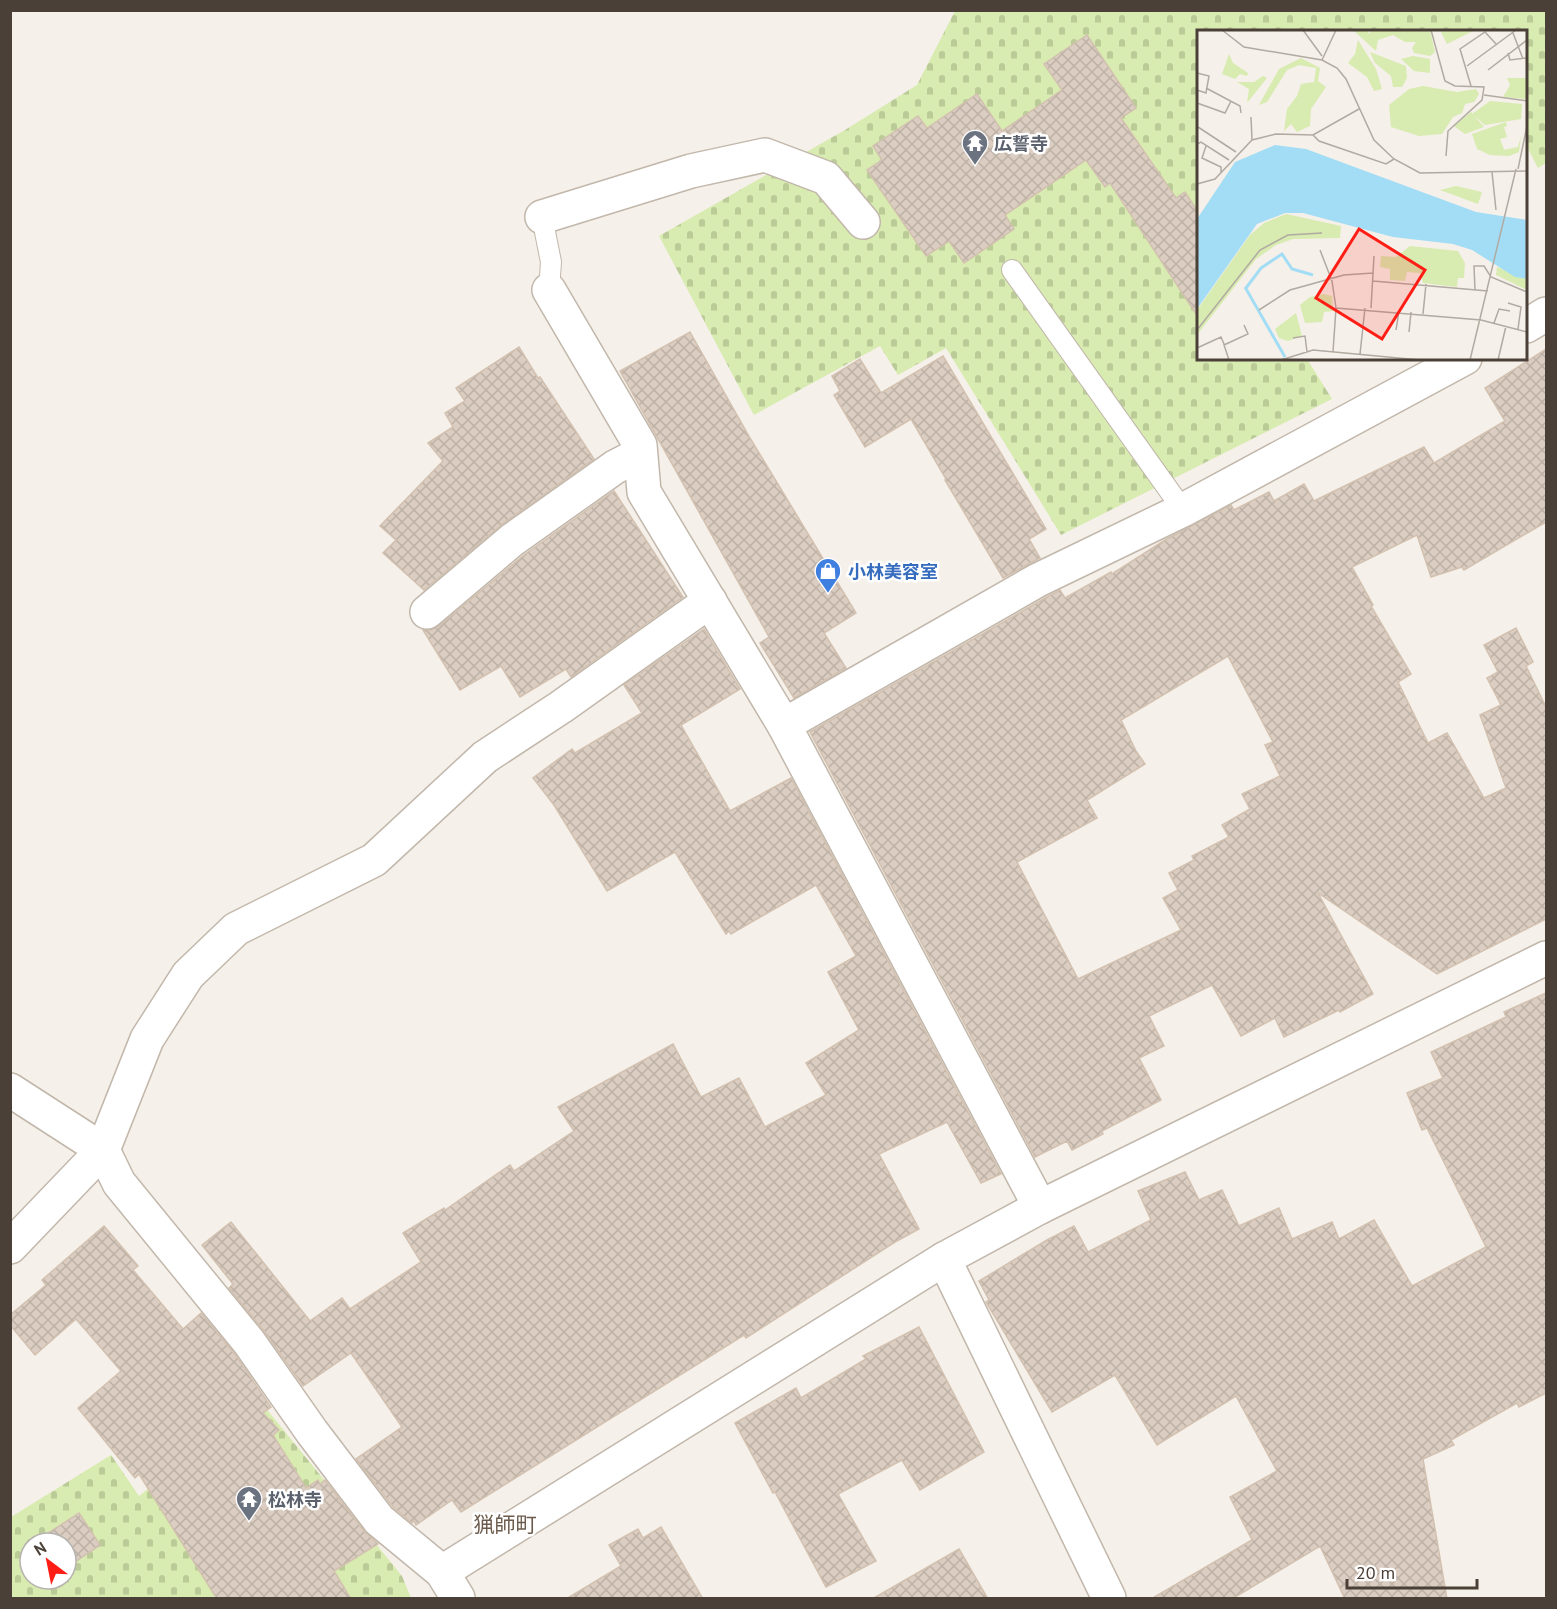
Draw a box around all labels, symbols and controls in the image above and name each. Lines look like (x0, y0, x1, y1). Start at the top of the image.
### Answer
inset map (1197, 30, 1527, 360)
temple icon: 広誓寺 (960, 128, 990, 166)
place label: 広誓寺 (994, 132, 1048, 155)
shop icon: 小林美容室 (813, 556, 843, 594)
place label: 小林美容室 (848, 560, 938, 583)
temple icon: 松林寺 (234, 1484, 264, 1522)
place label: 松林寺 (268, 1488, 322, 1511)
district label: 猟師町 (474, 1511, 537, 1538)
north arrow (18, 1531, 78, 1591)
text: N (30, 1537, 50, 1560)
scale bar (1347, 1552, 1478, 1590)
text: 20 m (1356, 1561, 1395, 1584)

